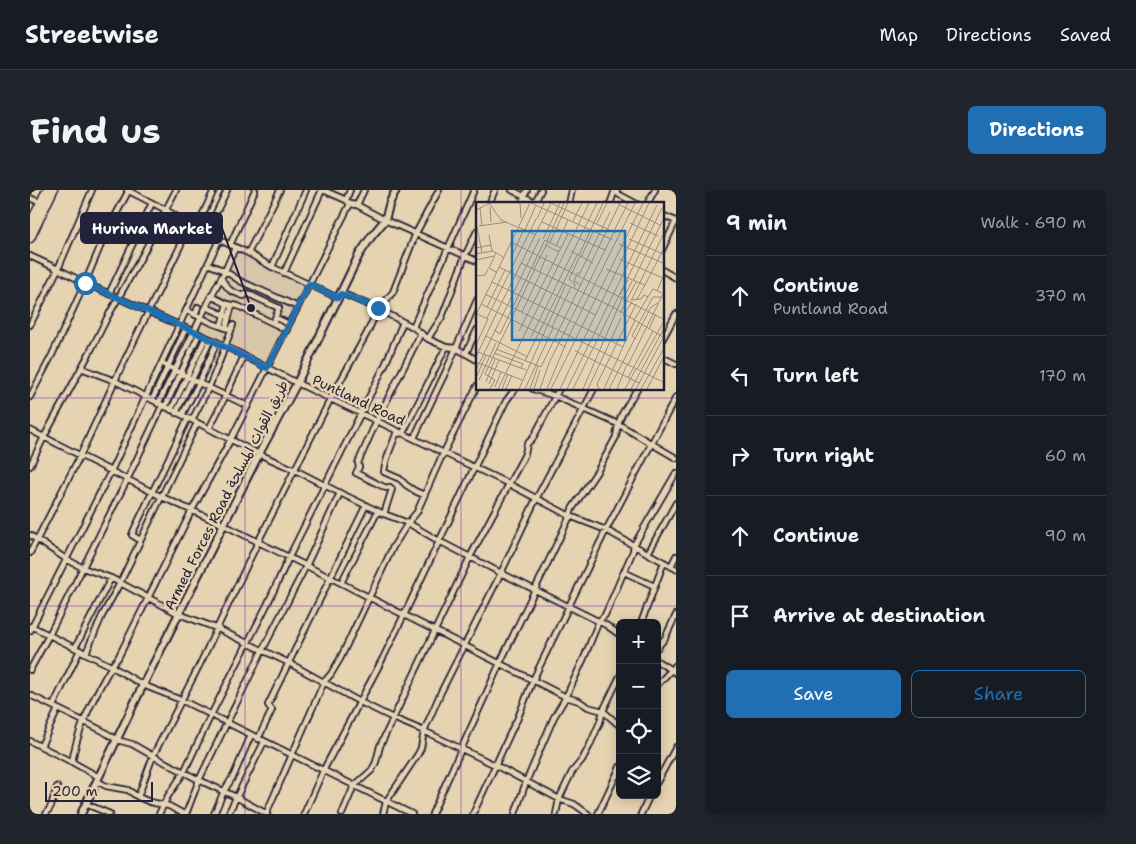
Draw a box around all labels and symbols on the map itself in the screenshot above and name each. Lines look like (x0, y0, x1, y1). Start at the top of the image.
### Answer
inset map (476, 202, 664, 390)
callout: Huriwa Market (81, 213, 222, 243)
text: Huriwa Market (92, 219, 212, 239)
route start (74, 272, 97, 295)
route end (367, 297, 390, 320)
street label: Puntland Road (310, 371, 408, 429)
street label: Armed Forces Road طريق القوات المسلحة (160, 377, 292, 613)
scale bar (45, 779, 152, 802)

